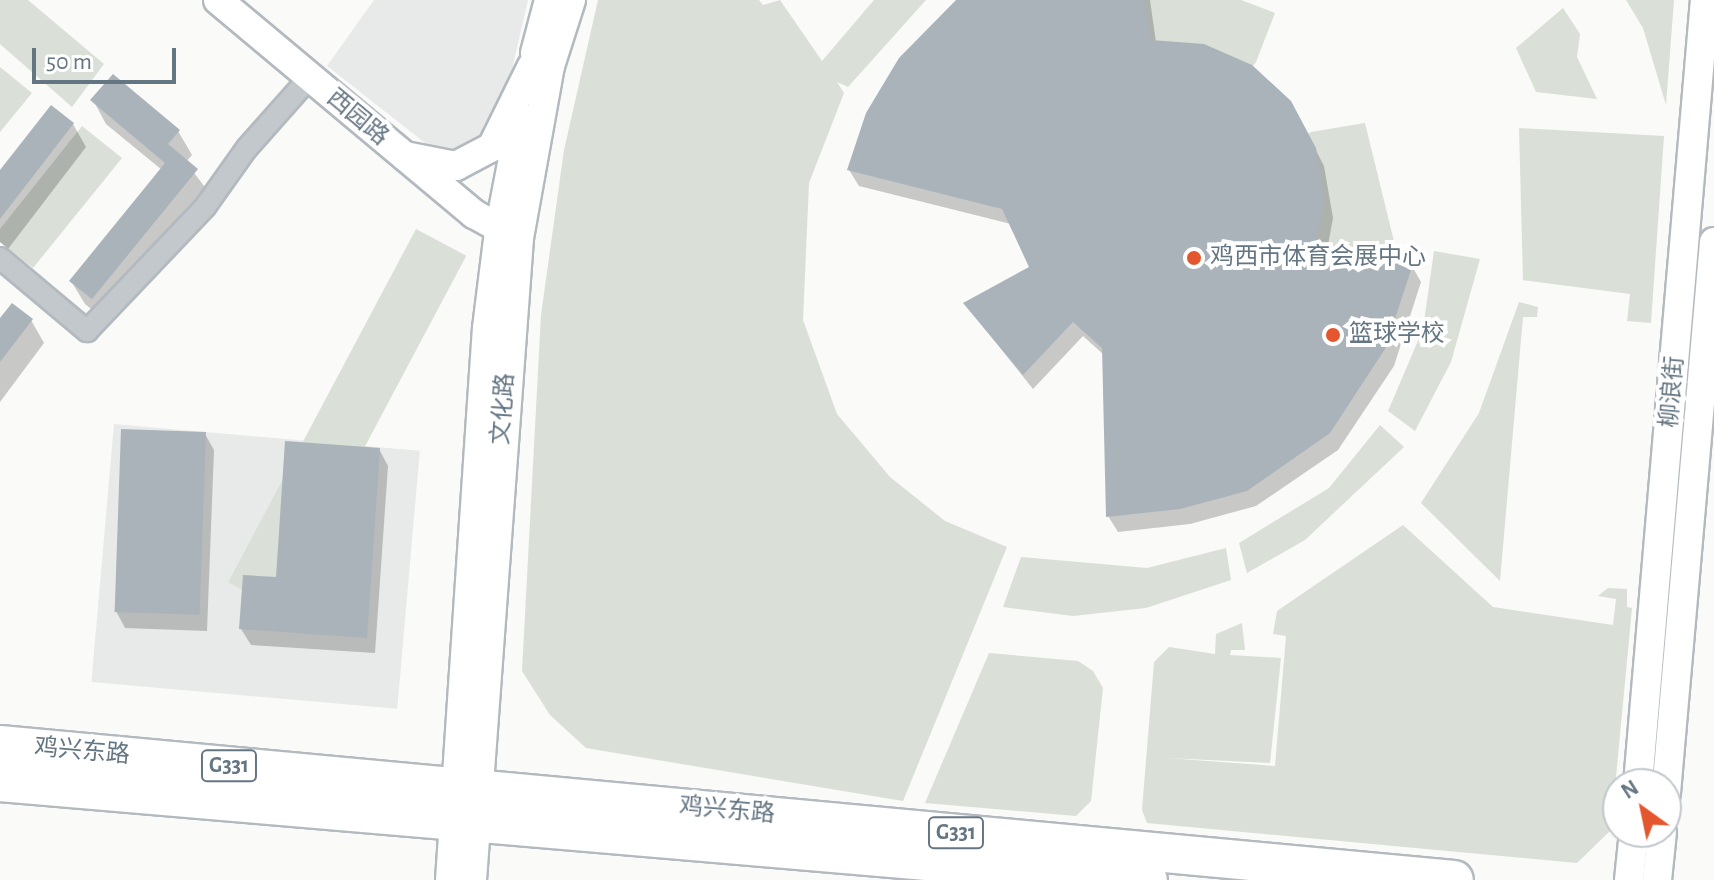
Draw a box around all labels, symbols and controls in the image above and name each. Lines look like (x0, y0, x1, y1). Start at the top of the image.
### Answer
scale bar (36, 32, 180, 82)
text: 50 m (46, 50, 92, 74)
street label: 西园路 (320, 84, 394, 152)
place label: 鸡西市体育会展中心 (1210, 244, 1426, 272)
marker: 鸡西市体育会展中心 (1185, 249, 1203, 267)
place label: 篮球学校 (1349, 321, 1445, 349)
marker: 篮球学校 (1324, 326, 1342, 344)
street label: 柳浪街 (1656, 355, 1690, 429)
street label: 文化路 (487, 372, 521, 446)
street label: 鸡兴东路 (33, 733, 131, 771)
road number: G331 (199, 748, 259, 784)
north arrow (1602, 768, 1682, 848)
text: N (1618, 776, 1642, 803)
street label: 鸡兴东路 (678, 792, 776, 830)
road number: G331 (926, 815, 986, 851)

